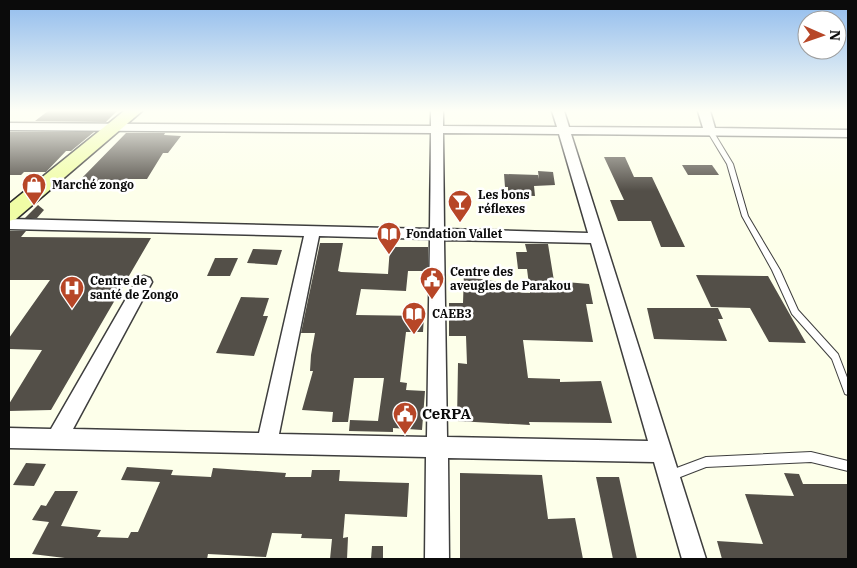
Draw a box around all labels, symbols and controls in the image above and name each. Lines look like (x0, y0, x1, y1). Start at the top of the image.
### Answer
north arrow (797, 10, 847, 60)
text: N (826, 30, 844, 41)
shop icon: Marché zongo (21, 172, 47, 206)
place label: Marché zongo (52, 177, 134, 192)
place label: Les bons réflexes (478, 187, 530, 216)
bar icon: Les bons réflexes (447, 189, 473, 223)
library icon: Fondation Vallet (376, 221, 402, 255)
place label: Fondation Vallet (406, 226, 503, 241)
place label: Centre des aveugles de Parakou (450, 264, 571, 293)
public building icon: Centre des aveugles de Parakou (419, 266, 445, 300)
place label: Centre de santé de Zongo (90, 273, 179, 302)
hospital icon: Centre de santé de Zongo (59, 275, 85, 309)
library icon: CAEB3 (401, 301, 427, 335)
place label: CAEB3 (432, 306, 472, 321)
public building icon: CeRPA (392, 401, 418, 435)
place label: CeRPA (422, 404, 472, 423)

